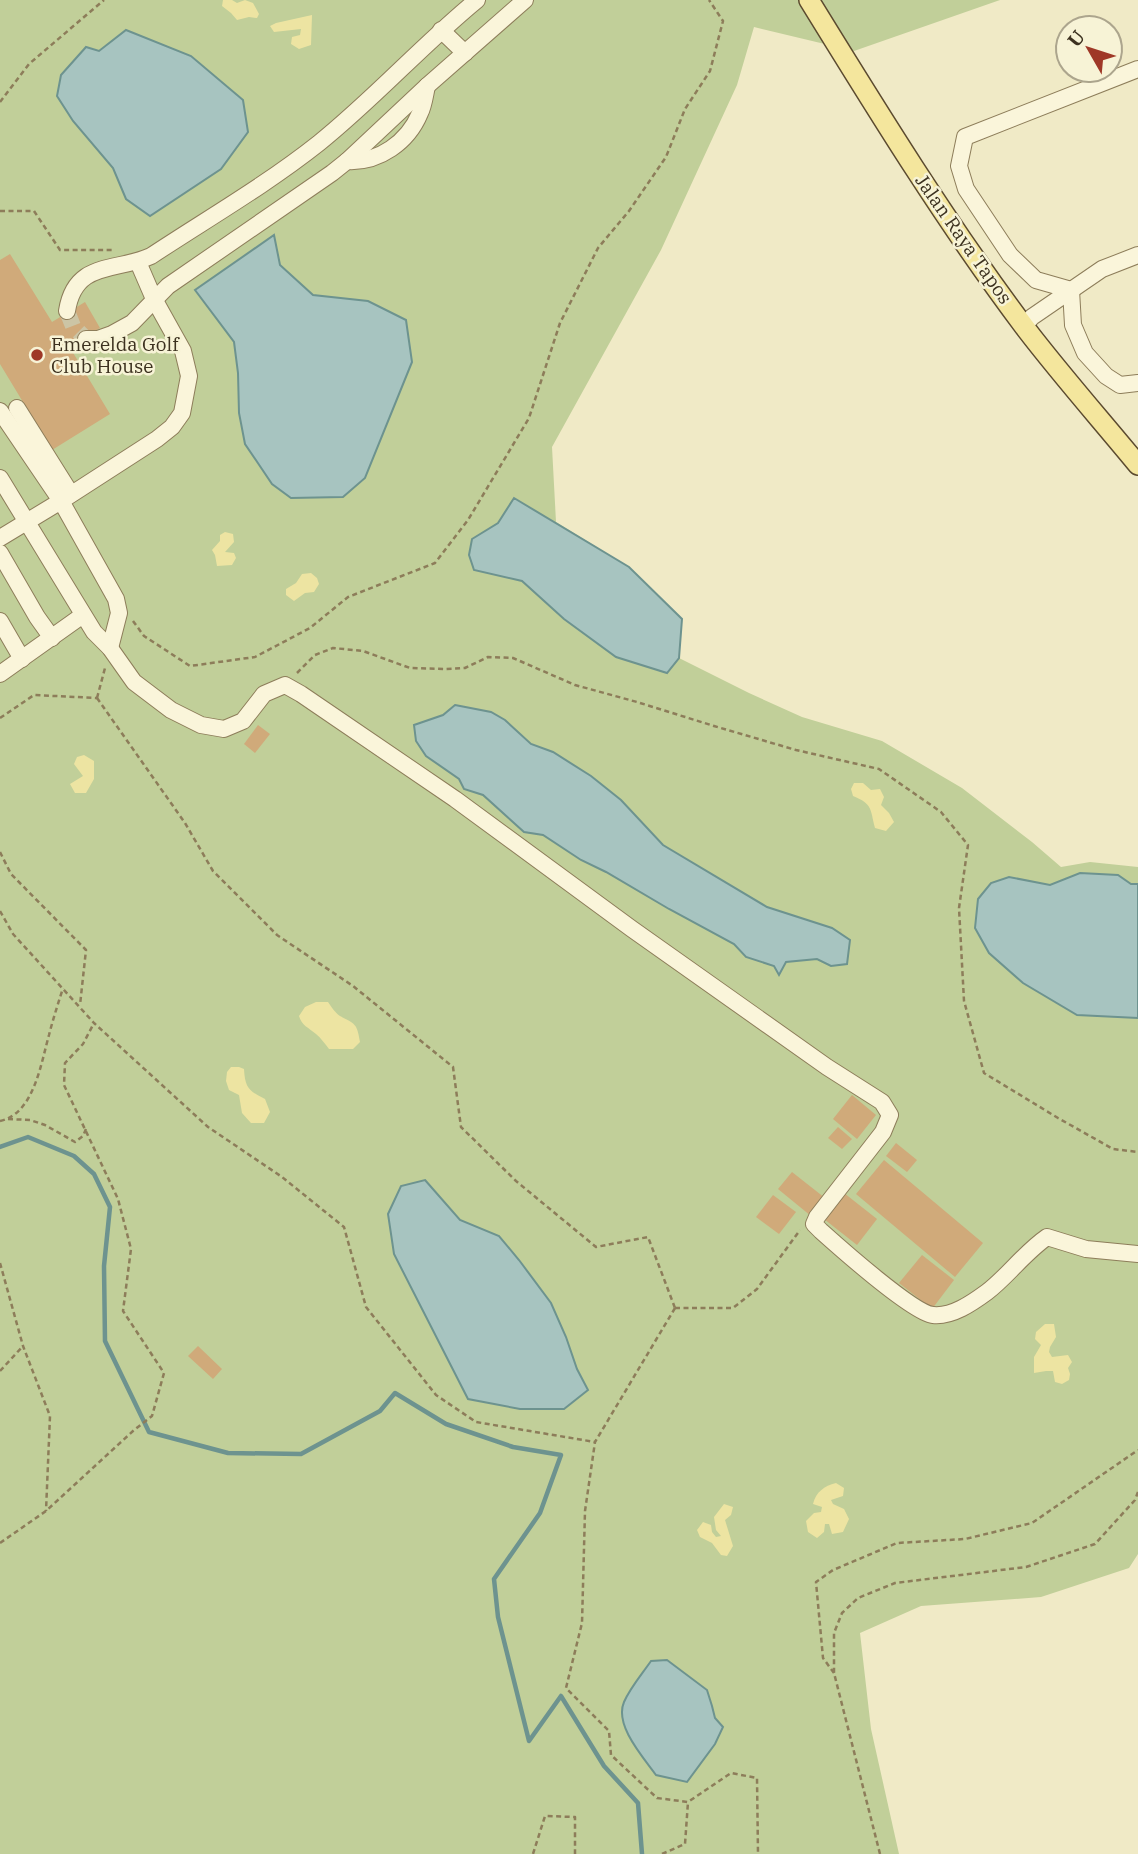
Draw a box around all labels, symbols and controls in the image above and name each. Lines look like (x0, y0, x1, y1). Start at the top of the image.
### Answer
north arrow (1054, 14, 1124, 84)
text: U (1062, 25, 1090, 52)
street label: Jalan Raya Tapos (910, 169, 1018, 309)
place label: Emerelda Golf Club House (51, 332, 180, 378)
marker: Emerelda Golf Club House (29, 347, 45, 363)

